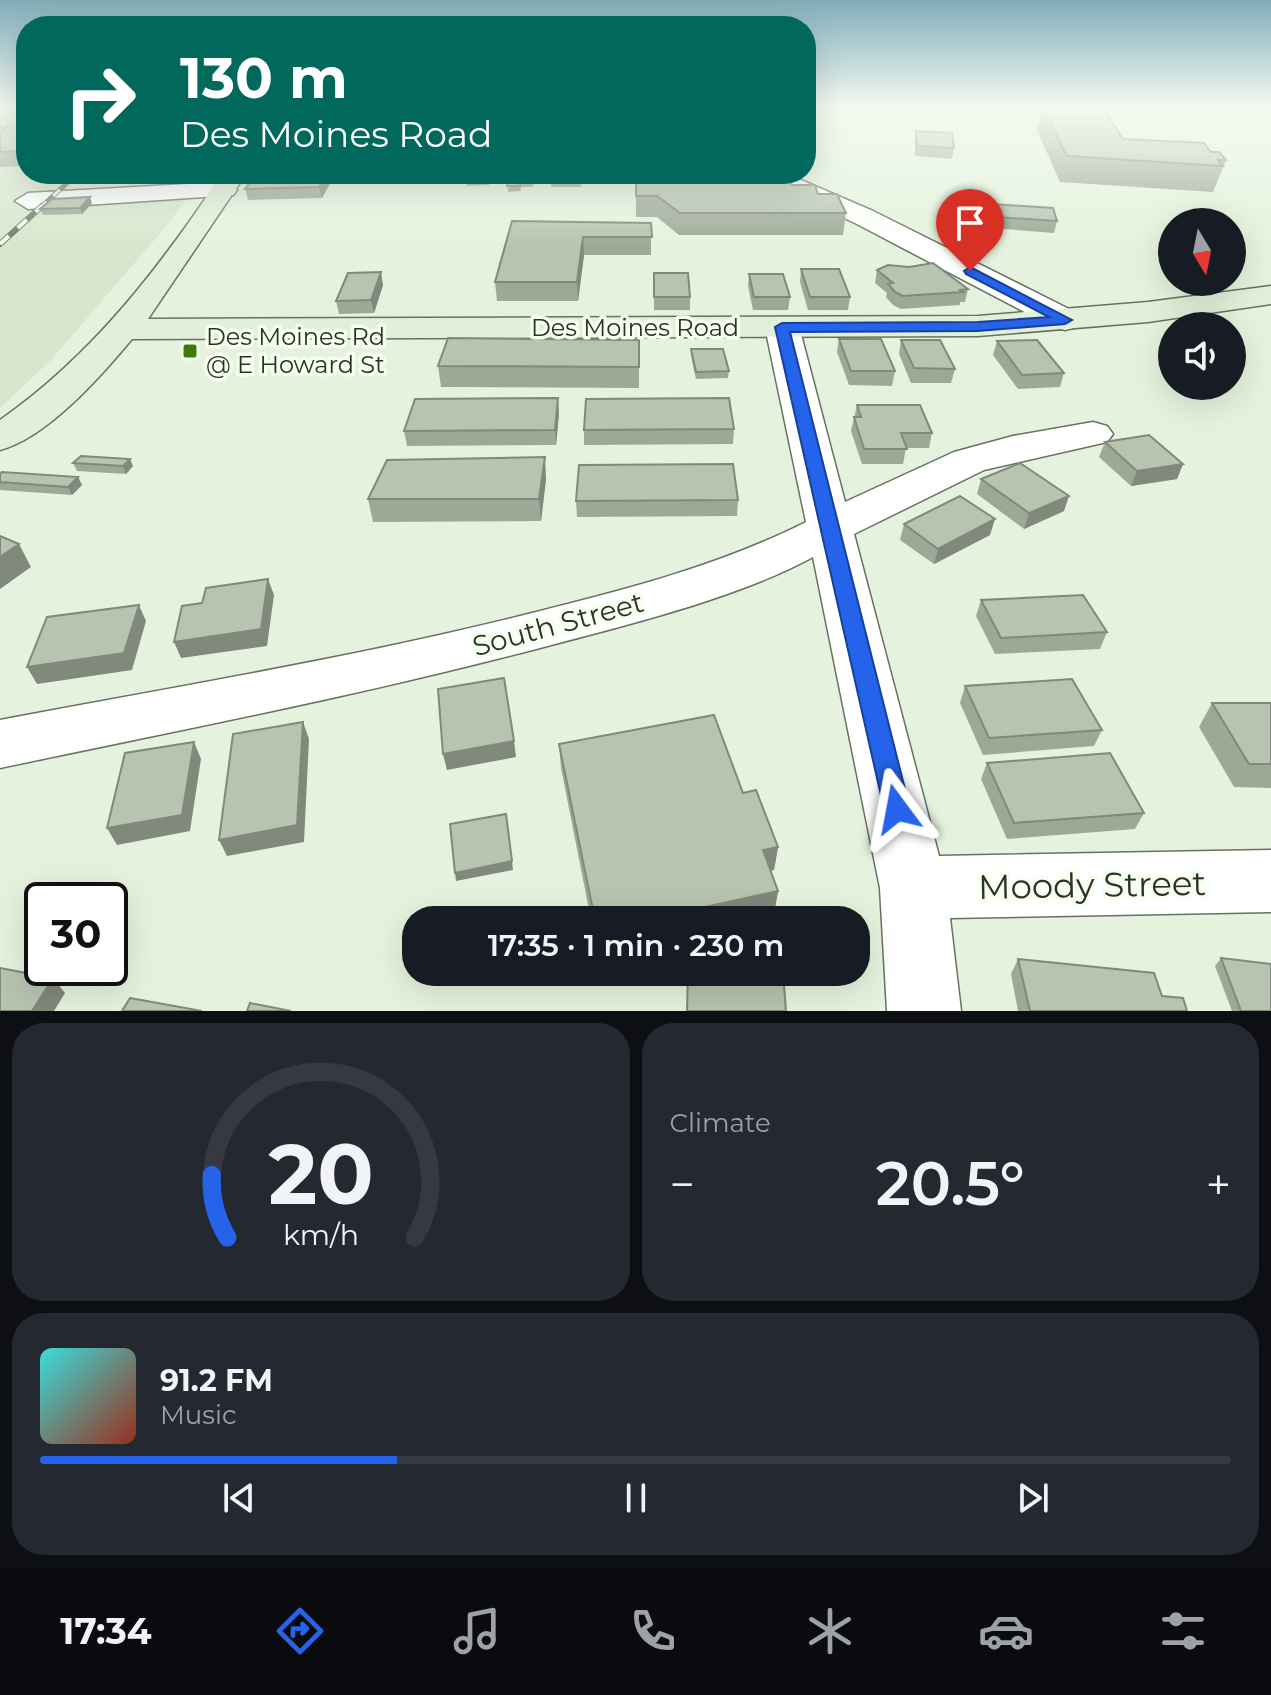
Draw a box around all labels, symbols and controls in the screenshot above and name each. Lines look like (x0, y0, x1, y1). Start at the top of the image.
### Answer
text: 130 m (180, 44, 348, 112)
icon: right (48, 48, 152, 152)
text: Des Moines Road (180, 112, 492, 156)
pin (936, 189, 1004, 271)
icon: arrive (948, 201, 992, 245)
north arrow (1158, 208, 1246, 296)
map controls (1158, 208, 1246, 400)
button: sound (1158, 312, 1246, 400)
street label: Des Moines Road (531, 313, 739, 342)
place label: Des Moines Rd @ E Howard St (206, 322, 385, 379)
marker: Des Moines Rd @ E Howard St (181, 342, 199, 360)
street label: South Street (469, 585, 647, 663)
position arrow (855, 767, 939, 851)
street label: Moody Street (978, 862, 1206, 908)
speed limit sign: 30 (24, 882, 128, 986)
text: 17:35 · 1 min · 230 m (488, 927, 784, 964)
text: Climate (670, 1107, 771, 1139)
text: 20 (268, 1123, 374, 1225)
text: 20.5° (876, 1147, 1025, 1220)
text: − (670, 1157, 695, 1211)
text: + (1206, 1157, 1231, 1211)
text: km/h (283, 1217, 359, 1252)
text: 91.2 FM (160, 1362, 273, 1399)
text: Music (160, 1399, 237, 1431)
icon: previous (217, 1476, 261, 1520)
icon: pause (614, 1476, 658, 1520)
icon: next (1011, 1476, 1055, 1520)
icon: directions (272, 1603, 328, 1659)
icon: music (449, 1603, 505, 1659)
icon: phone (625, 1603, 681, 1659)
icon: climate (802, 1603, 858, 1659)
icon: car (978, 1603, 1034, 1659)
icon: filters (1155, 1603, 1211, 1659)
text: 17:34 (60, 1609, 152, 1653)

